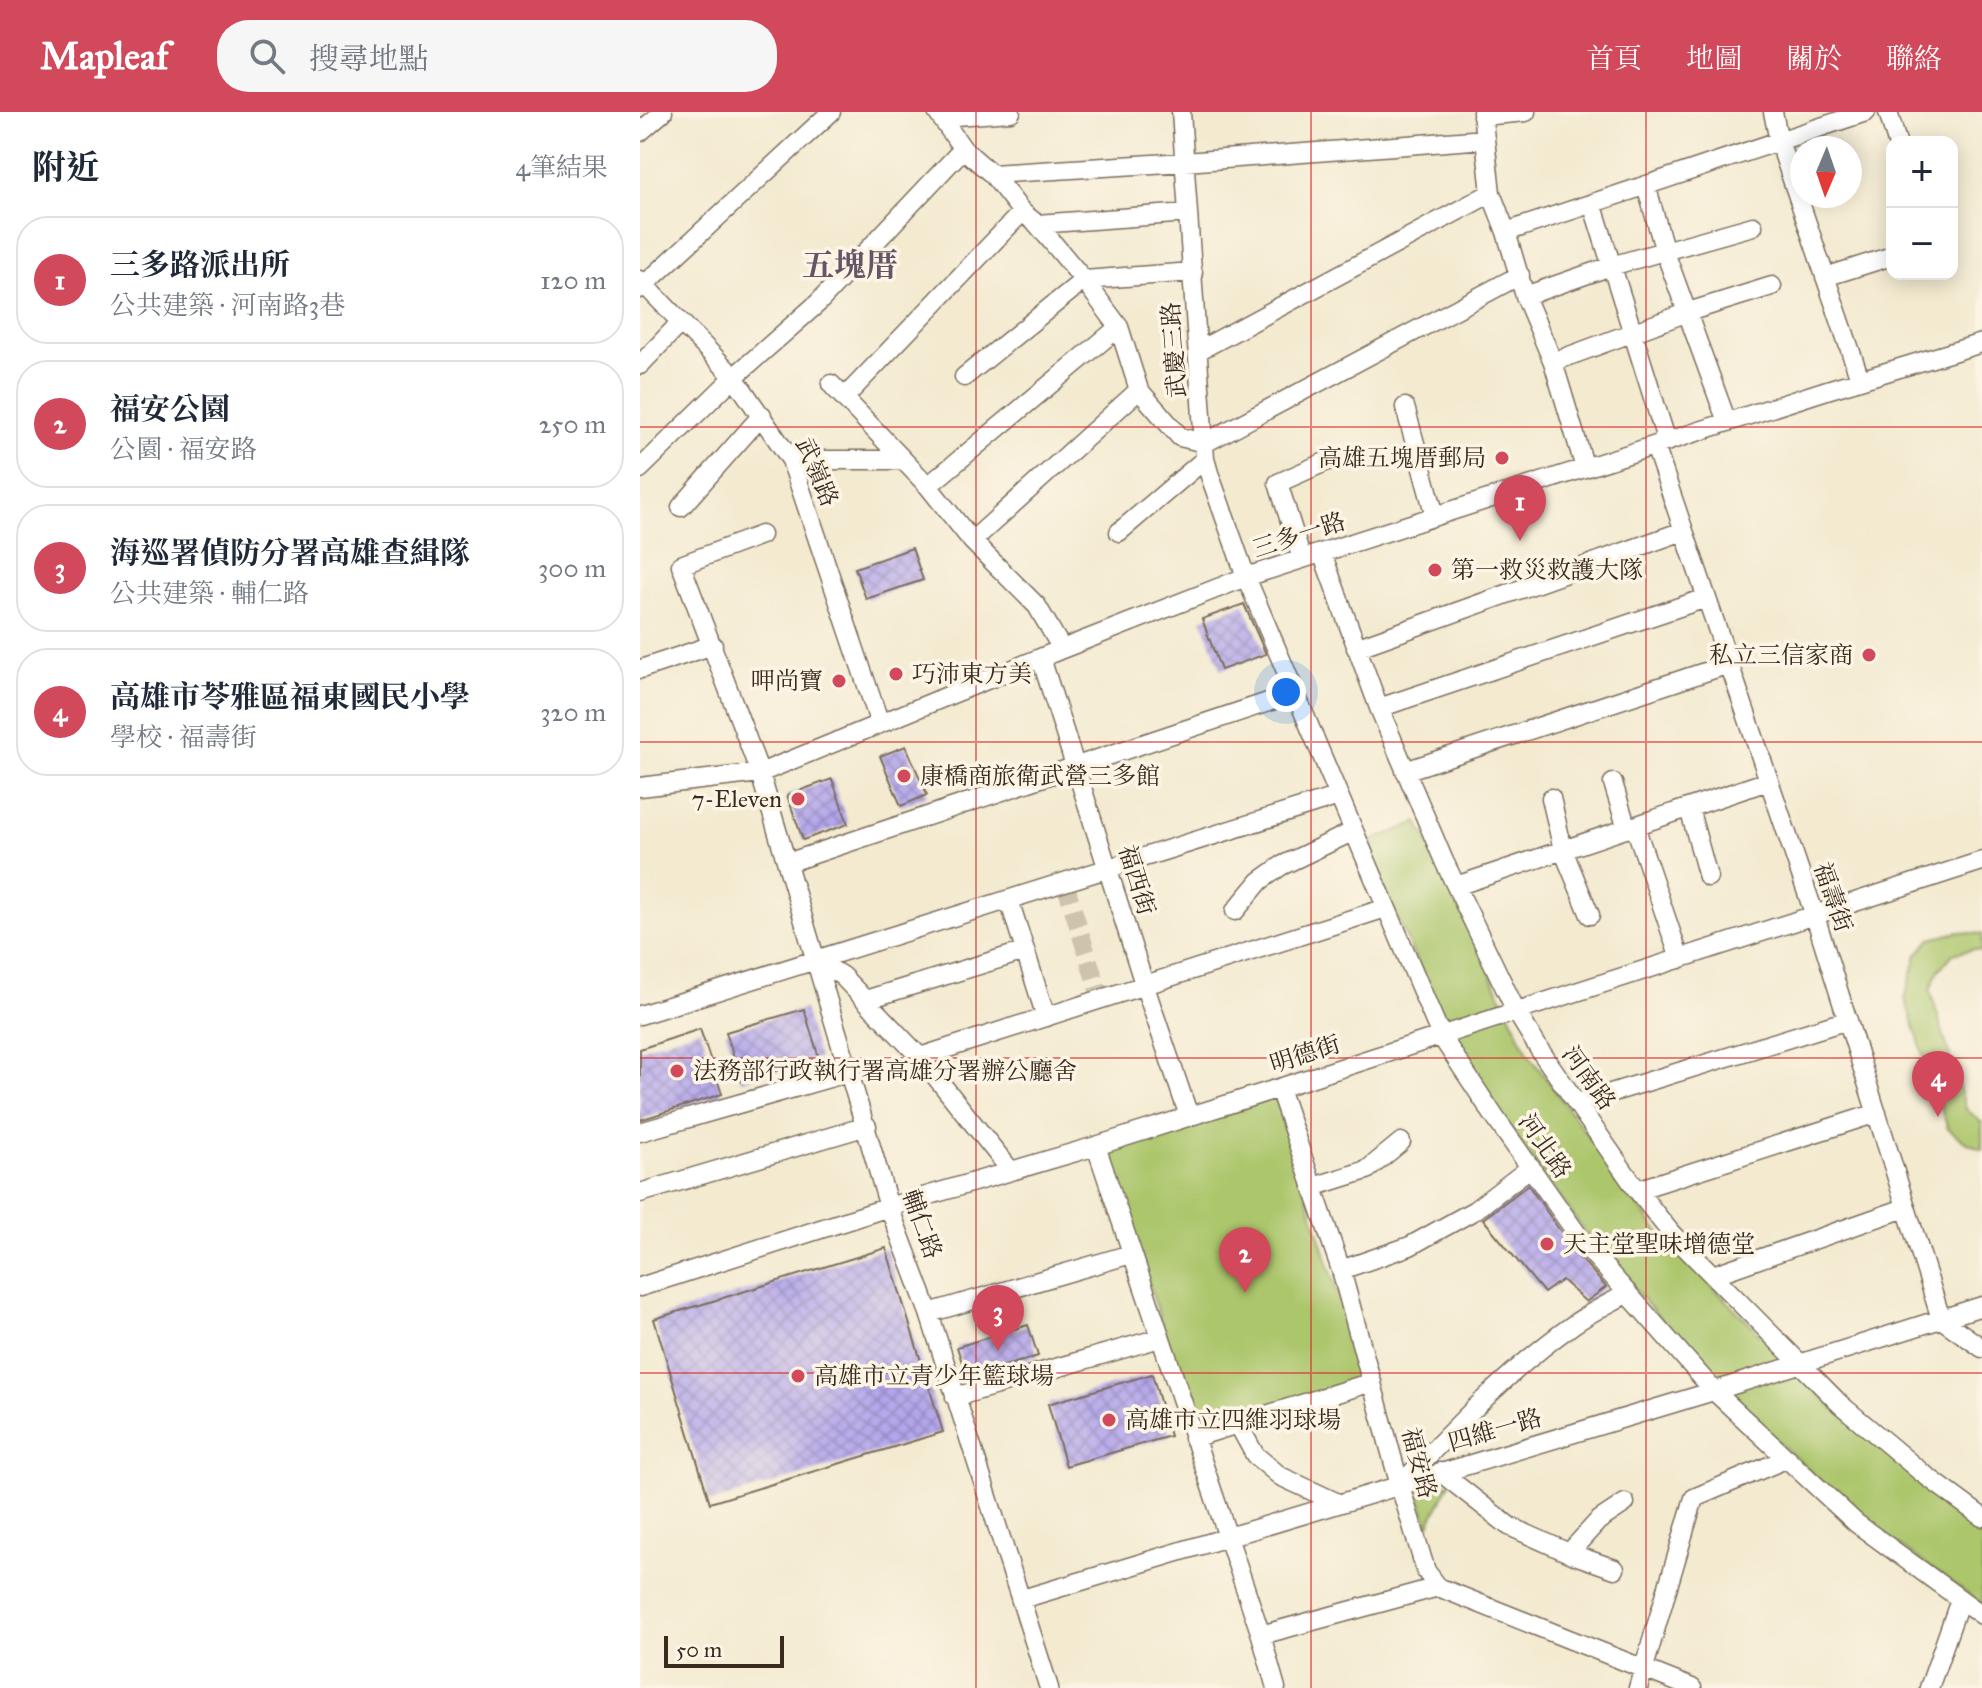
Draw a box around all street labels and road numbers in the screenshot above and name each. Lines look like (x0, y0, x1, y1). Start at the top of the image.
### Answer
street label: 武慶三路 (1156, 301, 1192, 399)
street label: 武嶺路 (789, 433, 845, 511)
street label: 三多一路 (1249, 506, 1349, 564)
street label: 福西街 (1112, 841, 1162, 919)
street label: 福壽街 (1807, 858, 1859, 936)
street label: 明德街 (1266, 1029, 1344, 1079)
street label: 河南路 (1556, 1040, 1622, 1116)
street label: 河北路 (1512, 1108, 1578, 1184)
street label: 輔仁路 (896, 1185, 948, 1263)
street label: 四維一路 (1445, 1402, 1545, 1458)
street label: 福安路 (1395, 1424, 1443, 1502)

